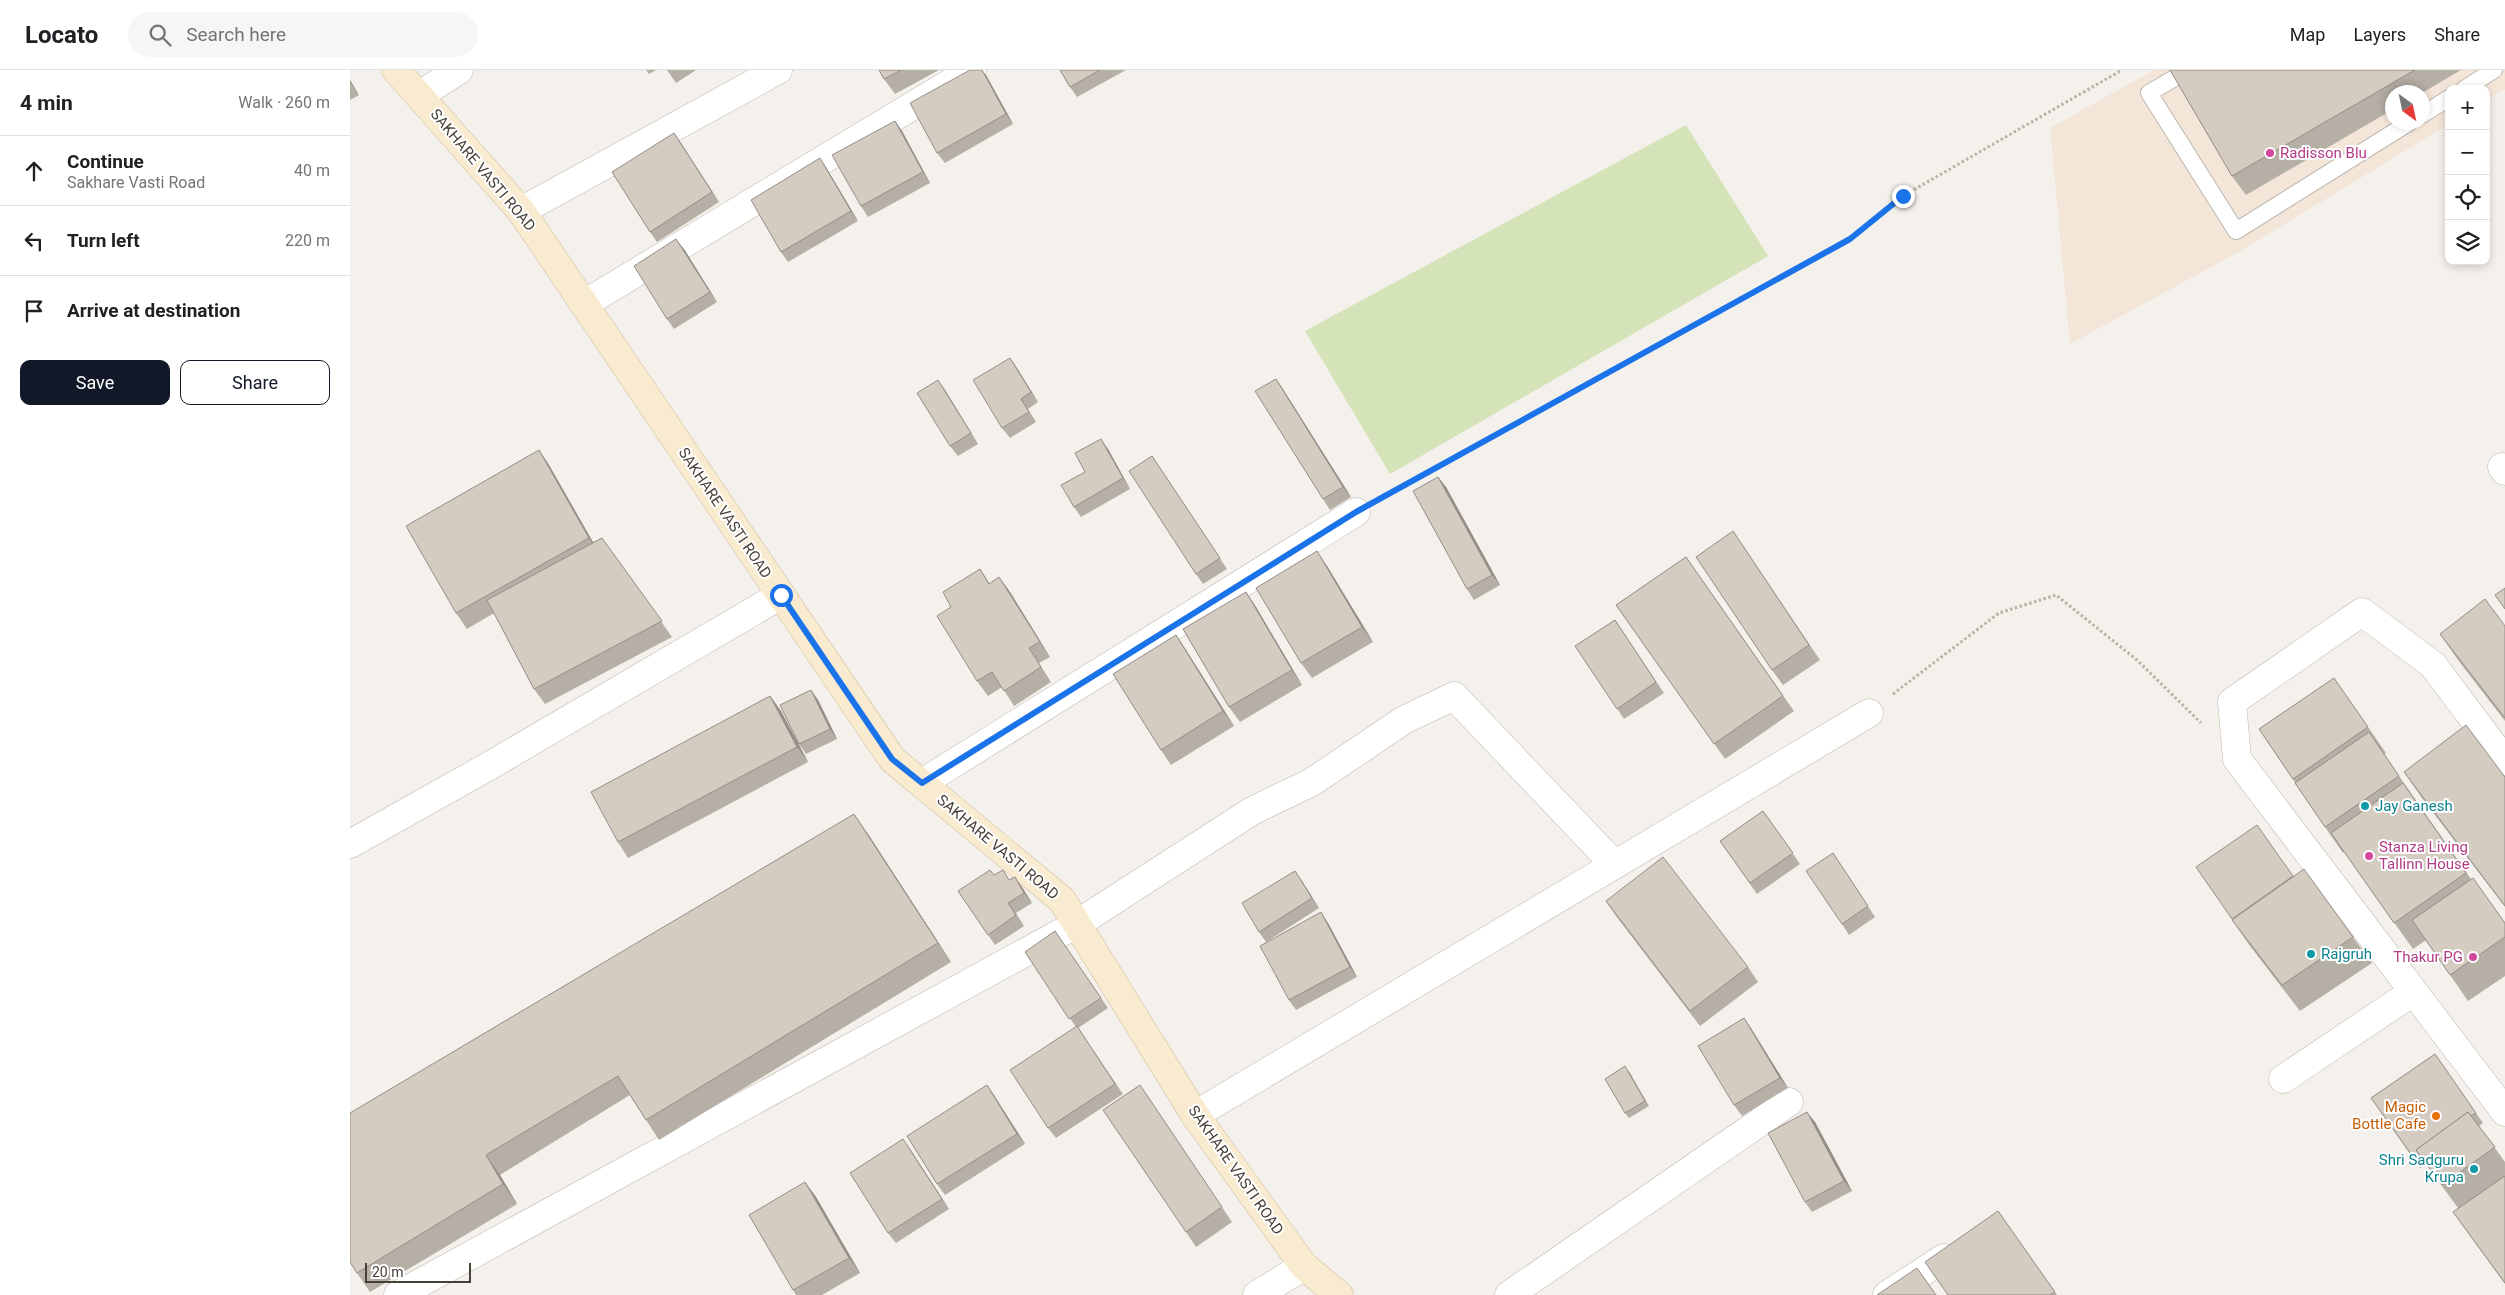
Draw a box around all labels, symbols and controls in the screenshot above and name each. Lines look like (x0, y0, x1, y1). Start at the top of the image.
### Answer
search box (128, 12, 478, 57)
text: Locato (25, 21, 98, 49)
icon: search (146, 21, 174, 49)
text: Search here (186, 23, 286, 46)
text: Map (2290, 24, 2325, 45)
text: Layers (2353, 24, 2406, 45)
text: Share (2434, 24, 2480, 45)
north arrow (2385, 85, 2430, 130)
map controls (2445, 85, 2490, 265)
button: + (2445, 85, 2490, 130)
text: 4 min (20, 91, 73, 115)
text: Walk · 260 m (238, 93, 330, 112)
street label: SAKHARE VASTI ROAD (427, 105, 539, 235)
button: − (2445, 130, 2490, 175)
place label: Radisson Blu (2280, 144, 2367, 162)
marker: Radisson Blu (2264, 147, 2276, 159)
text: Continue (67, 150, 144, 173)
icon: ahead (20, 157, 48, 185)
text: 40 m (294, 161, 330, 180)
text: Sakhare Vasti Road (67, 173, 205, 192)
button: locate (2445, 175, 2490, 220)
route end (1892, 185, 1915, 208)
button: layers (2445, 220, 2490, 265)
icon: left (20, 227, 48, 255)
text: Turn left (67, 229, 140, 252)
text: 220 m (285, 231, 330, 250)
icon: arrive (20, 297, 48, 325)
text: Arrive at destination (67, 299, 240, 322)
button: Save (20, 360, 170, 405)
button: Share (180, 360, 330, 405)
street label: SAKHARE VASTI ROAD (675, 444, 775, 582)
route start (770, 584, 793, 607)
street label: SAKHARE VASTI ROAD (933, 791, 1063, 903)
place label: Jay Ganesh (2375, 797, 2453, 815)
marker: Jay Ganesh (2359, 800, 2371, 812)
place label: Stanza Living Tallinn House (2379, 838, 2470, 873)
marker: Stanza Living Tallinn House (2363, 850, 2375, 862)
place label: Rajgruh (2321, 945, 2372, 963)
marker: Rajgruh (2305, 948, 2317, 960)
place label: Thakur PG (2393, 948, 2463, 966)
marker: Thakur PG (2467, 951, 2479, 963)
place label: Magic Bottle Cafe (2352, 1098, 2426, 1133)
street label: SAKHARE VASTI ROAD (1185, 1102, 1287, 1238)
marker: Magic Bottle Cafe (2430, 1110, 2442, 1122)
place label: Shri Sadguru Krupa (2379, 1151, 2464, 1186)
marker: Shri Sadguru Krupa (2468, 1163, 2480, 1175)
scale bar (365, 1260, 471, 1283)
text: 20 m (372, 1264, 404, 1280)

